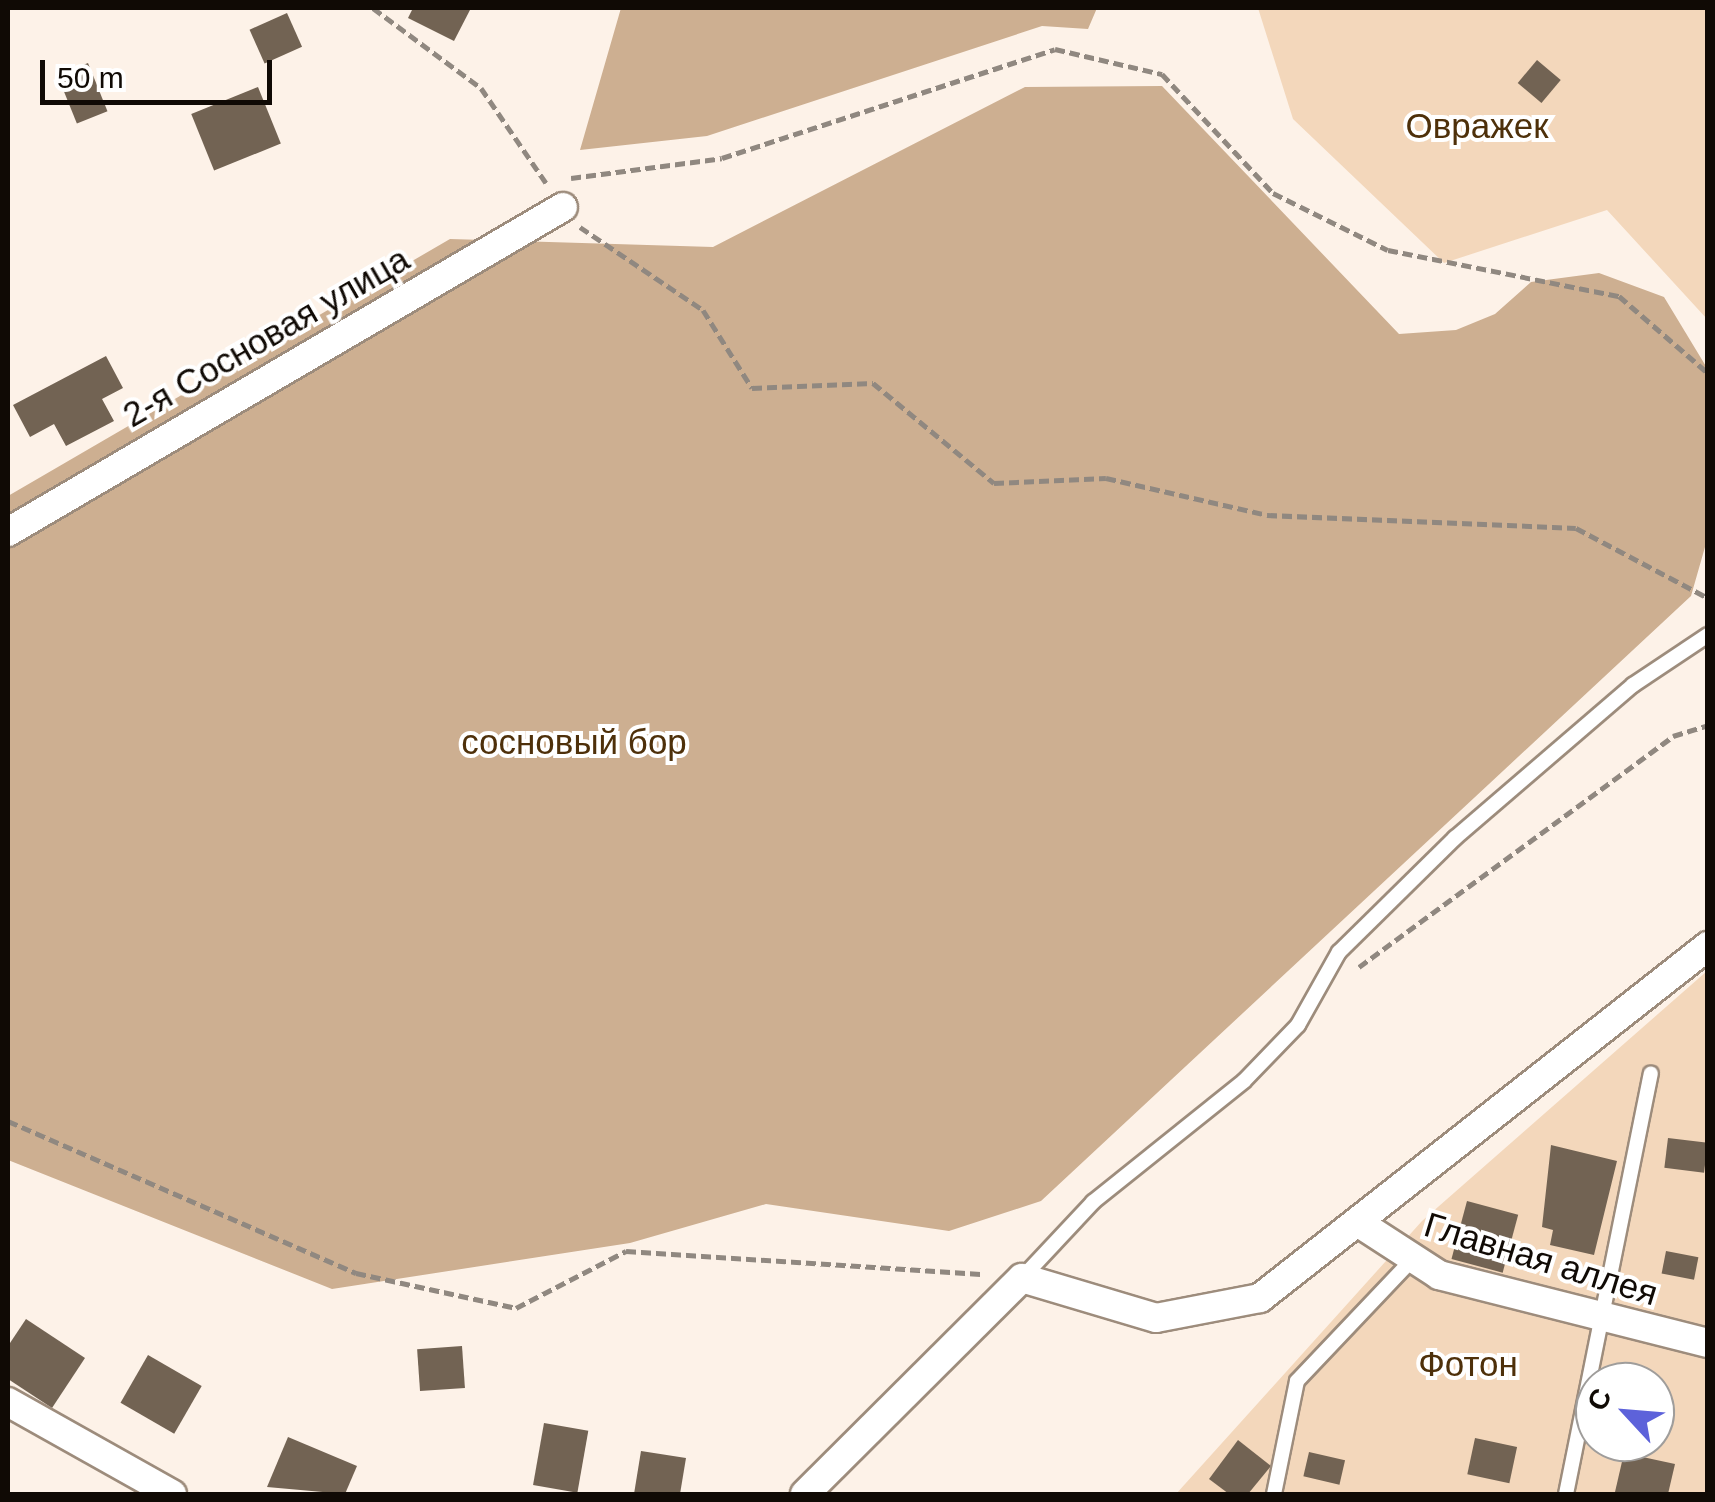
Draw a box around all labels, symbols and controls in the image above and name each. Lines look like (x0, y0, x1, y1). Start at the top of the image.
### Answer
scale bar (45, 40, 278, 102)
text: 50 m (57, 61, 124, 94)
park label: Овражек (1406, 105, 1548, 147)
street label: 2-я Сосновая улица (115, 238, 417, 436)
park label: сосновый бор (461, 721, 687, 763)
street label: Главная аллея (1419, 1204, 1663, 1314)
park label: Фотон (1418, 1343, 1518, 1385)
north arrow (1575, 1362, 1675, 1462)
text: С (1581, 1384, 1618, 1415)

